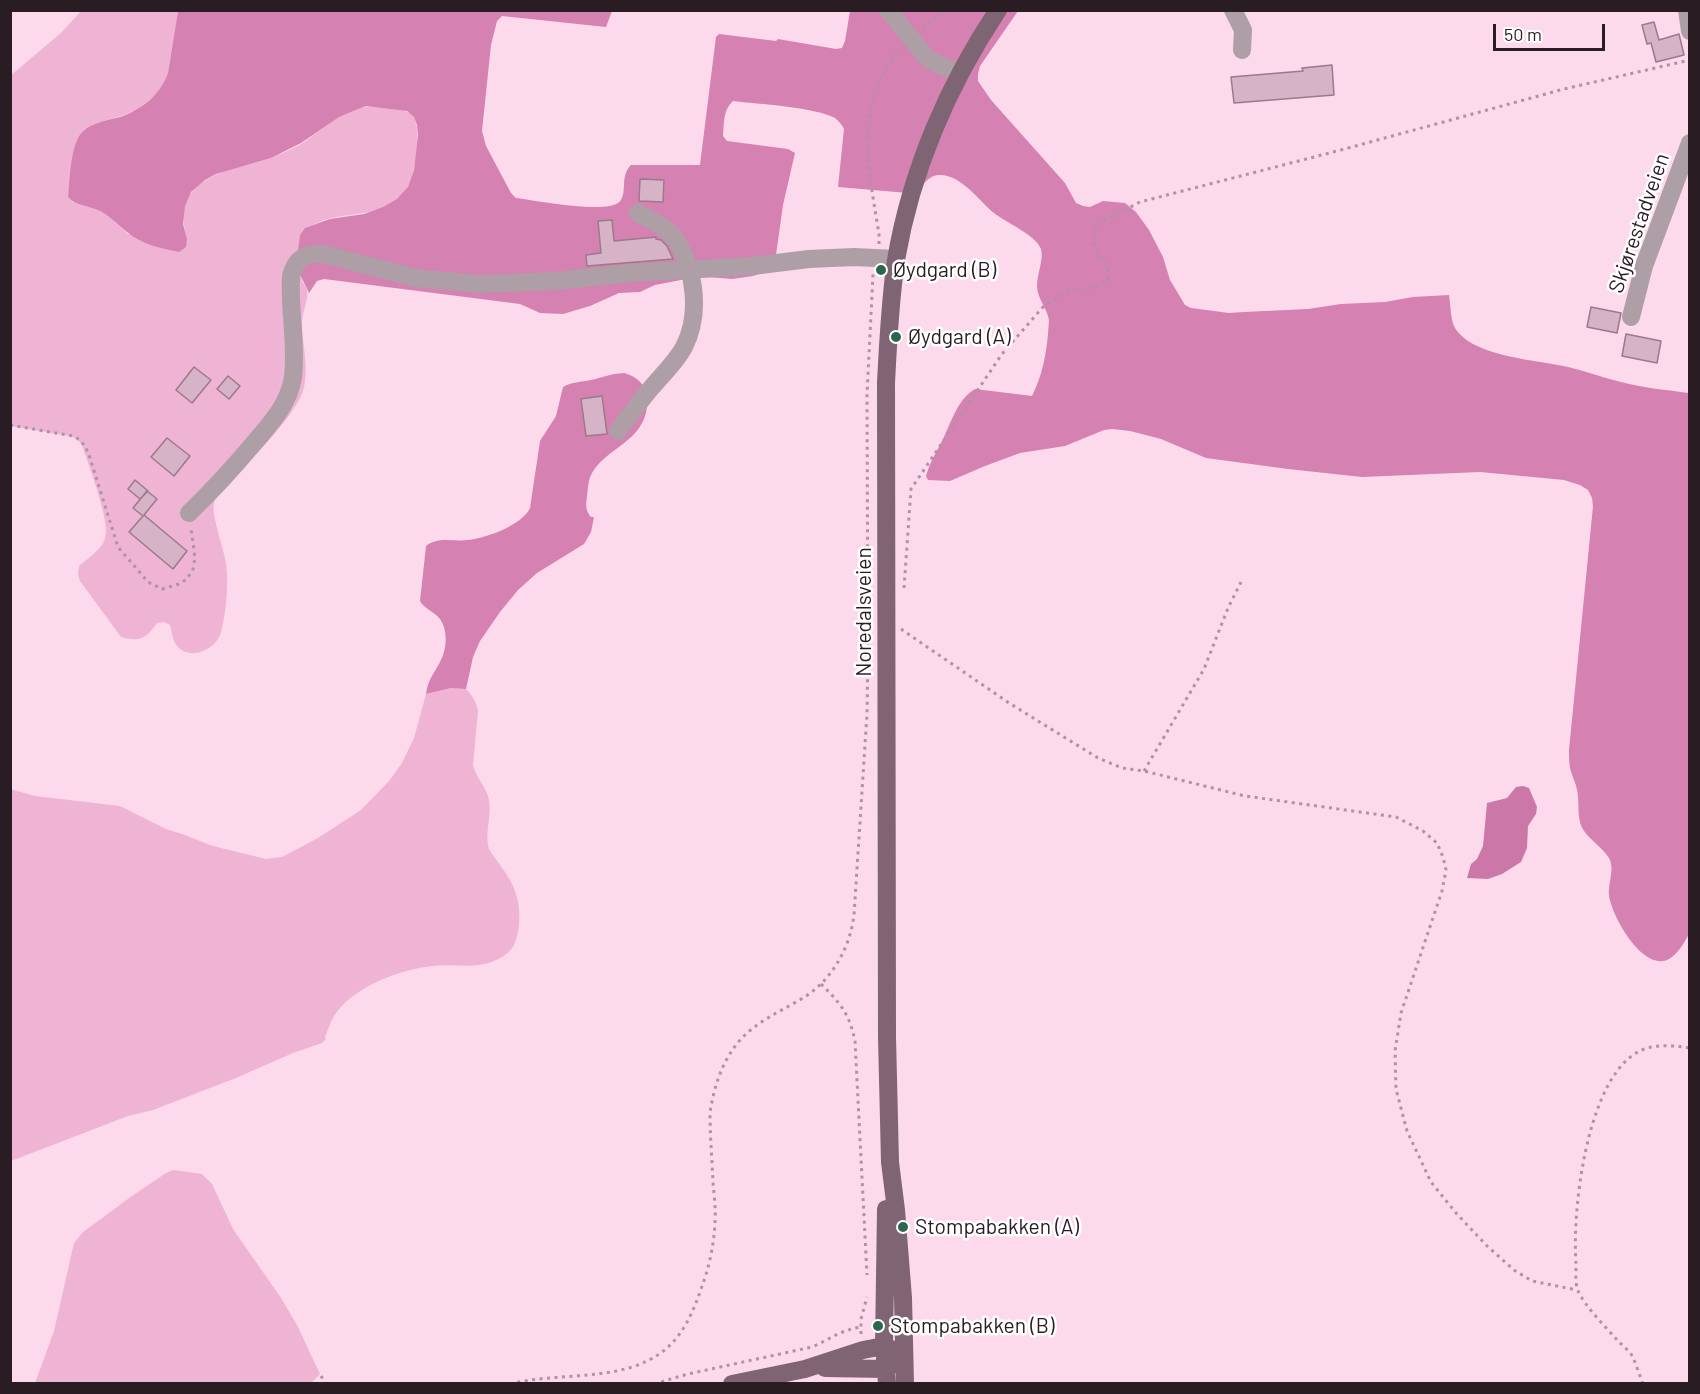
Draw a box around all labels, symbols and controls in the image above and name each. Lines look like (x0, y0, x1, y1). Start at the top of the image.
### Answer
scale bar (1496, 12, 1608, 50)
text: 50 m (1504, 23, 1542, 45)
street label: Skjørestadveien (1603, 150, 1675, 296)
place label: Øydgard (B) (893, 257, 996, 283)
marker: Øydgard (B) (874, 263, 888, 277)
place label: Øydgard (A) (908, 324, 1011, 350)
marker: Øydgard (A) (889, 330, 903, 344)
street label: Noredalsveien (851, 547, 877, 677)
place label: Stompabakken (A) (915, 1214, 1079, 1240)
marker: Stompabakken (A) (896, 1220, 910, 1234)
place label: Stompabakken (B) (890, 1313, 1054, 1339)
marker: Stompabakken (B) (871, 1319, 885, 1333)

